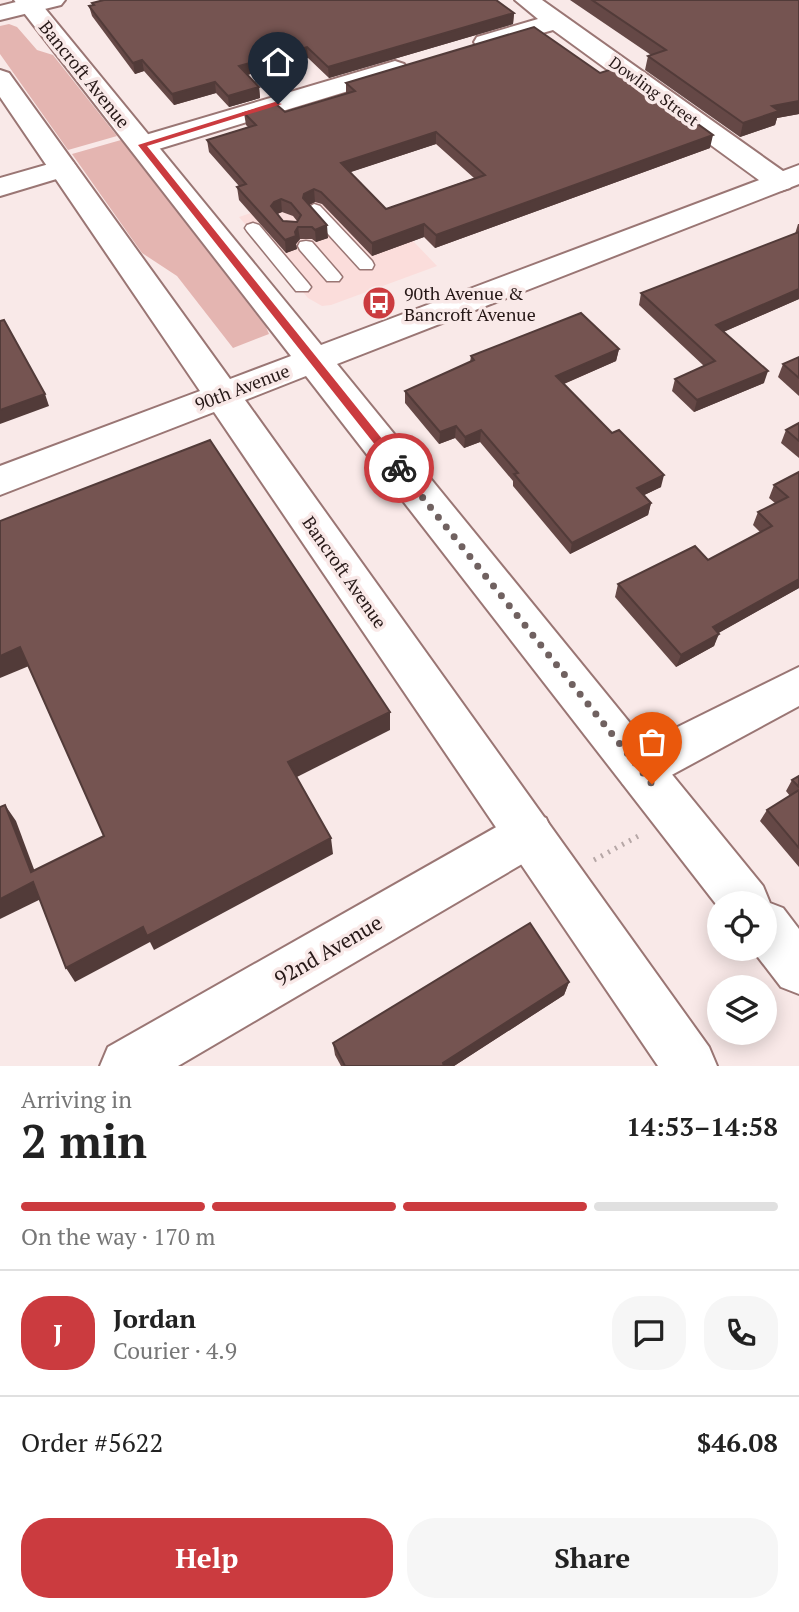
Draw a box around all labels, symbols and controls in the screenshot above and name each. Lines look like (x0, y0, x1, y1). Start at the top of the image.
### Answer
street label: Bancroft Avenue (34, 15, 136, 133)
pin (248, 32, 308, 104)
icon: home (259, 43, 297, 81)
street label: Dowling Street (605, 51, 703, 131)
place label: 90th Avenue & Bancroft Avenue (404, 281, 536, 326)
bus stop icon: 90th Avenue & Bancroft Avenue (360, 284, 398, 322)
street label: 90th Avenue (191, 358, 293, 416)
courier (364, 433, 434, 503)
icon: bike (380, 449, 418, 487)
street label: Bancroft Avenue (297, 511, 393, 633)
pin (622, 712, 682, 784)
icon: bag (633, 723, 671, 761)
map controls (707, 891, 777, 1045)
button: locate (707, 891, 777, 961)
street label: 92nd Avenue (269, 908, 387, 992)
button: layers (707, 975, 777, 1045)
text: Arriving in (21, 1084, 132, 1115)
text: 14:53–14:58 (626, 1109, 778, 1143)
text: 2 min (21, 1110, 147, 1171)
text: On the way · 170 m (21, 1221, 215, 1252)
button: chat (612, 1296, 686, 1370)
button: phone (704, 1296, 778, 1370)
text: Jordan (113, 1301, 196, 1335)
text: J (53, 1316, 63, 1350)
text: Courier · 4.9 (113, 1335, 237, 1366)
text: Order #5622 (21, 1425, 163, 1459)
text: $46.08 (697, 1425, 778, 1459)
button: Help (21, 1518, 393, 1598)
button: Share (407, 1518, 778, 1598)

